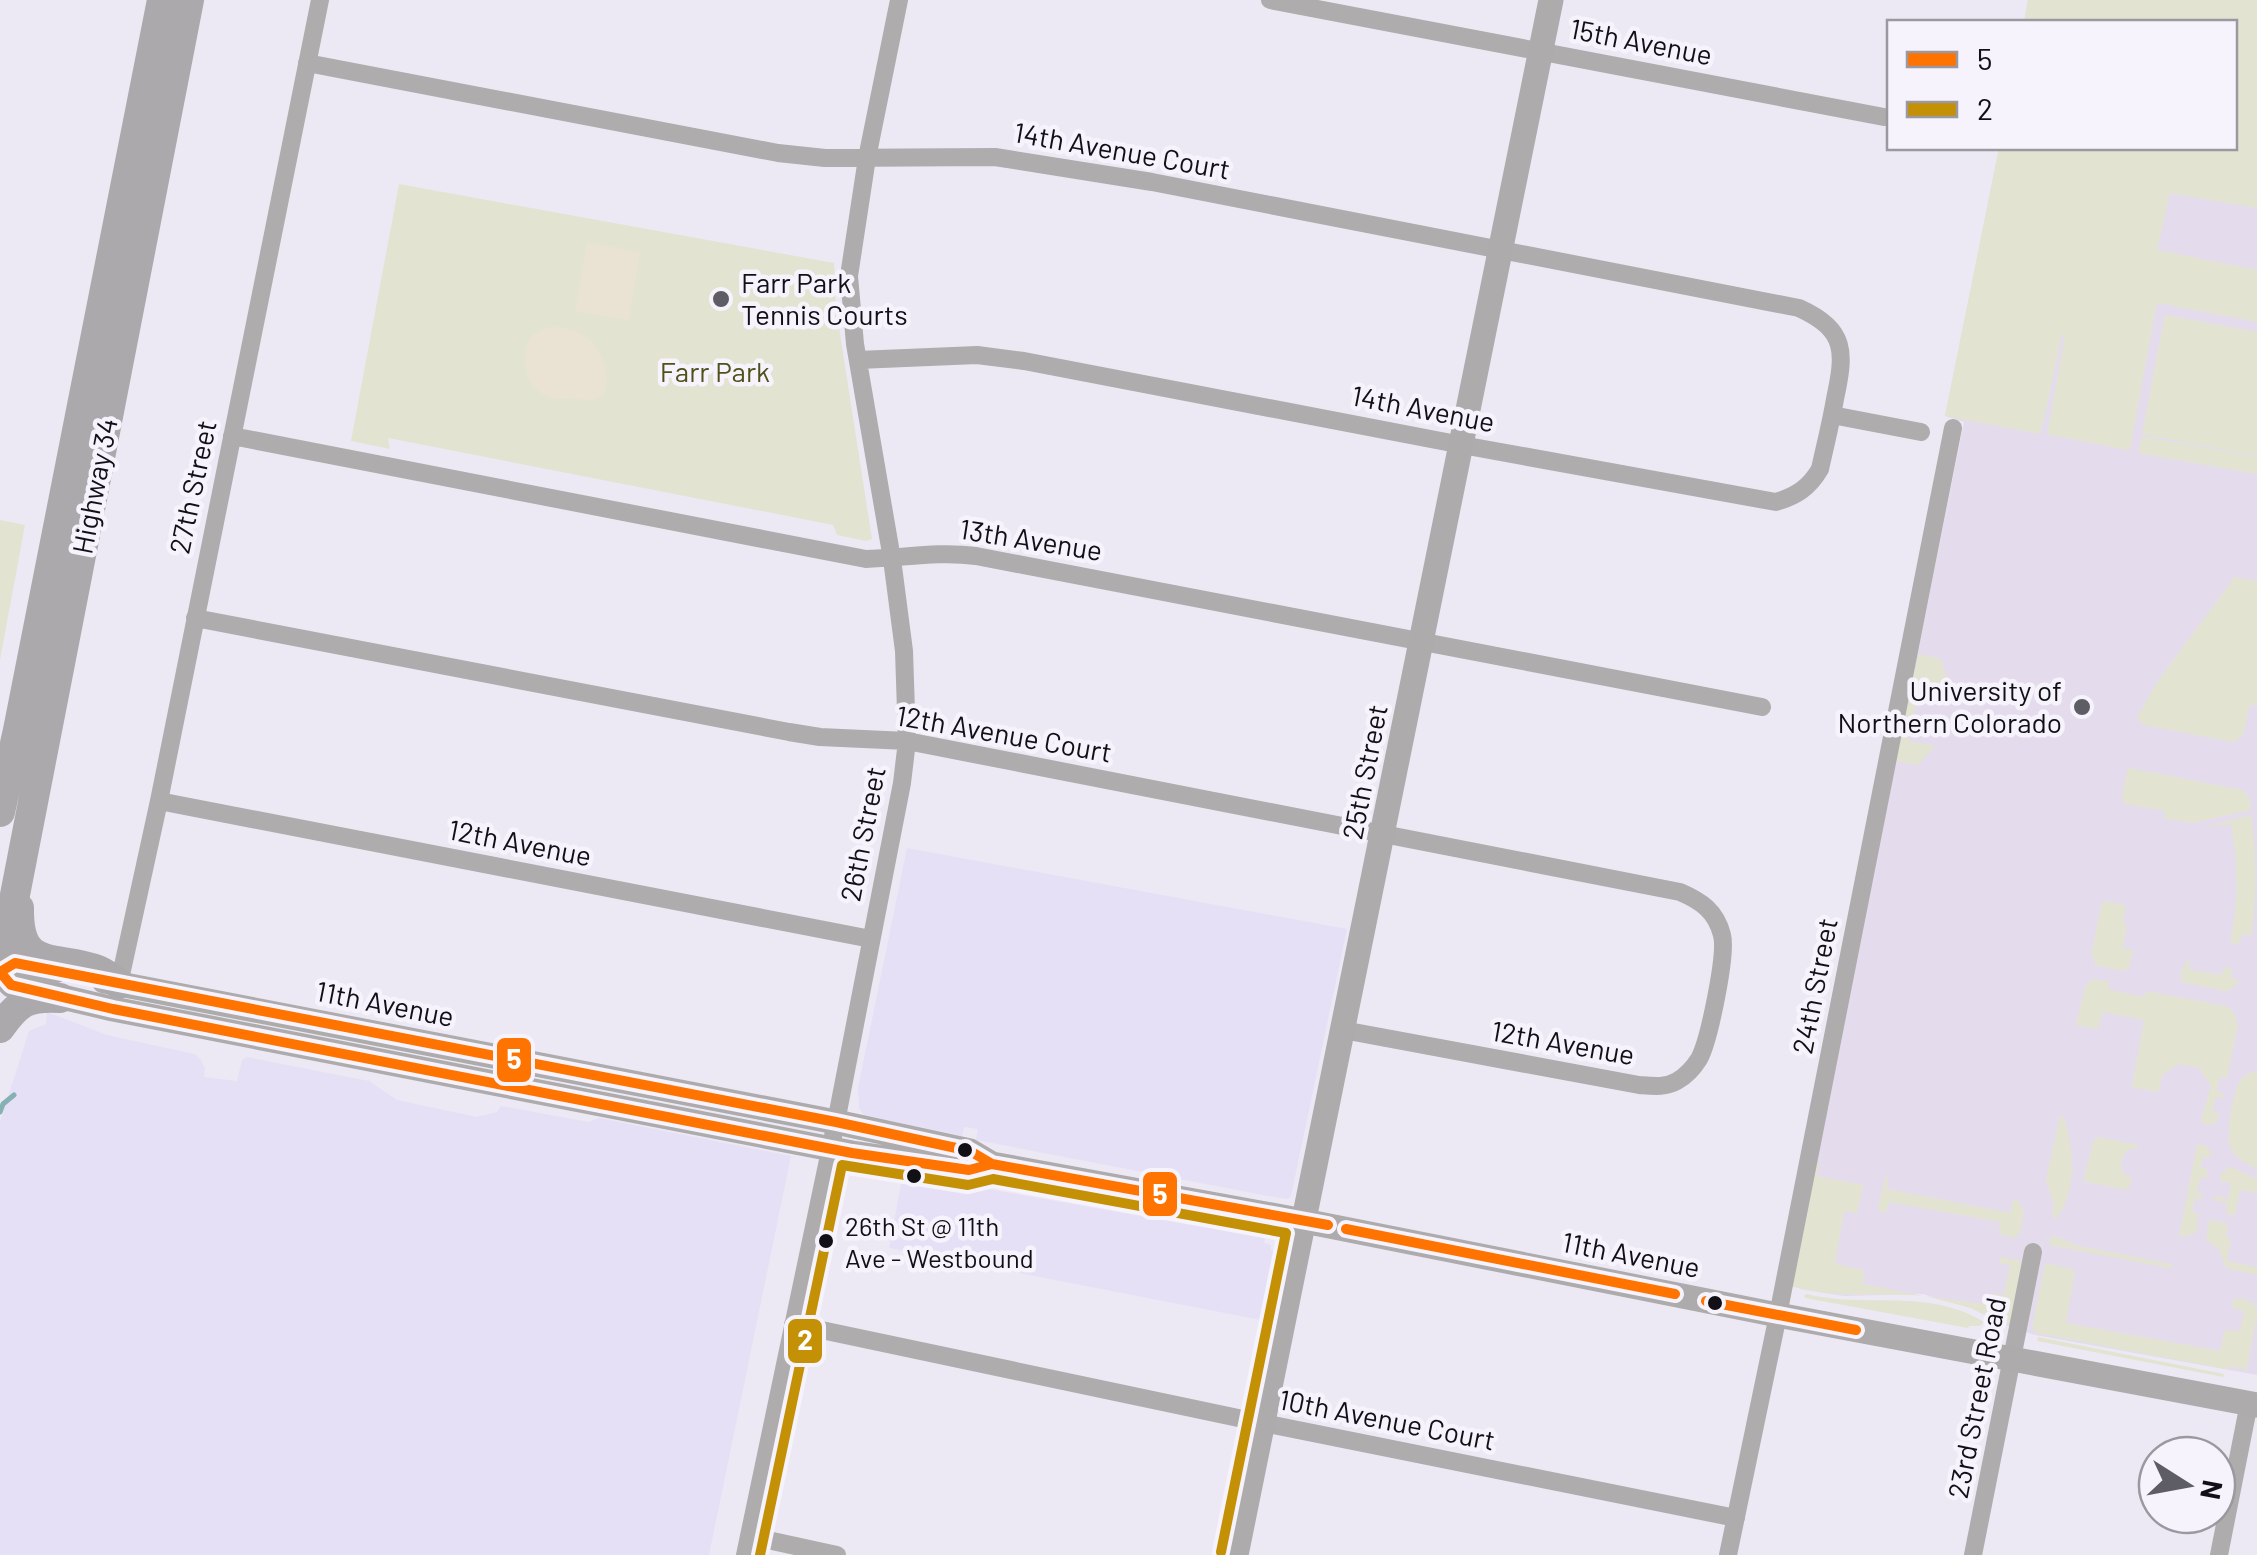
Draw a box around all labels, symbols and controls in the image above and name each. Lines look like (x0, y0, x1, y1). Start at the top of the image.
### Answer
street label: 15th Avenue (1567, 11, 1715, 71)
legend (1887, 20, 2237, 150)
text: 5 (1977, 40, 1992, 76)
text: 2 (1977, 90, 1993, 126)
street label: 14th Avenue Court (1012, 114, 1233, 186)
place label: Farr Park Tennis Courts (741, 265, 908, 331)
marker: Farr Park Tennis Courts (710, 288, 732, 310)
park label: Farr Park (660, 354, 770, 388)
street label: 14th Avenue (1349, 377, 1498, 439)
street label: Highway 34 (64, 415, 124, 557)
street label: 27th Street (161, 417, 223, 557)
street label: 13th Avenue (957, 511, 1105, 567)
place label: University of Northern Colorado (1837, 673, 2062, 739)
marker: University of Northern Colorado (2071, 696, 2093, 718)
street label: 12th Avenue Court (894, 697, 1115, 769)
street label: 25th Street (1334, 701, 1394, 842)
street label: 26th Street (832, 763, 892, 904)
street label: 12th Avenue (446, 812, 594, 873)
street label: 24th Street (1784, 915, 1844, 1057)
street label: 11th Avenue (313, 973, 457, 1033)
street label: 12th Avenue (1489, 1013, 1637, 1071)
line badge: 5 (495, 1036, 533, 1084)
text: 5 (506, 1041, 522, 1075)
unlabelled marker (955, 1140, 975, 1160)
unlabelled marker (904, 1166, 924, 1186)
line badge: 5 (1141, 1170, 1179, 1218)
text: 5 (1152, 1176, 1168, 1210)
place label: 26th St @ 11th Ave - Westbound (845, 1210, 1034, 1273)
street label: 11th Avenue (1559, 1224, 1703, 1284)
marker: 26th St @ 11th Ave - Westbound (816, 1231, 836, 1251)
unlabelled marker (1705, 1293, 1725, 1313)
street label: 23rd Street Road (1940, 1294, 2012, 1501)
line badge: 2 (786, 1317, 824, 1365)
text: 2 (797, 1322, 813, 1356)
street label: 10th Avenue Court (1276, 1381, 1498, 1457)
north arrow (2137, 1435, 2237, 1535)
text: N (2194, 1478, 2231, 1502)

